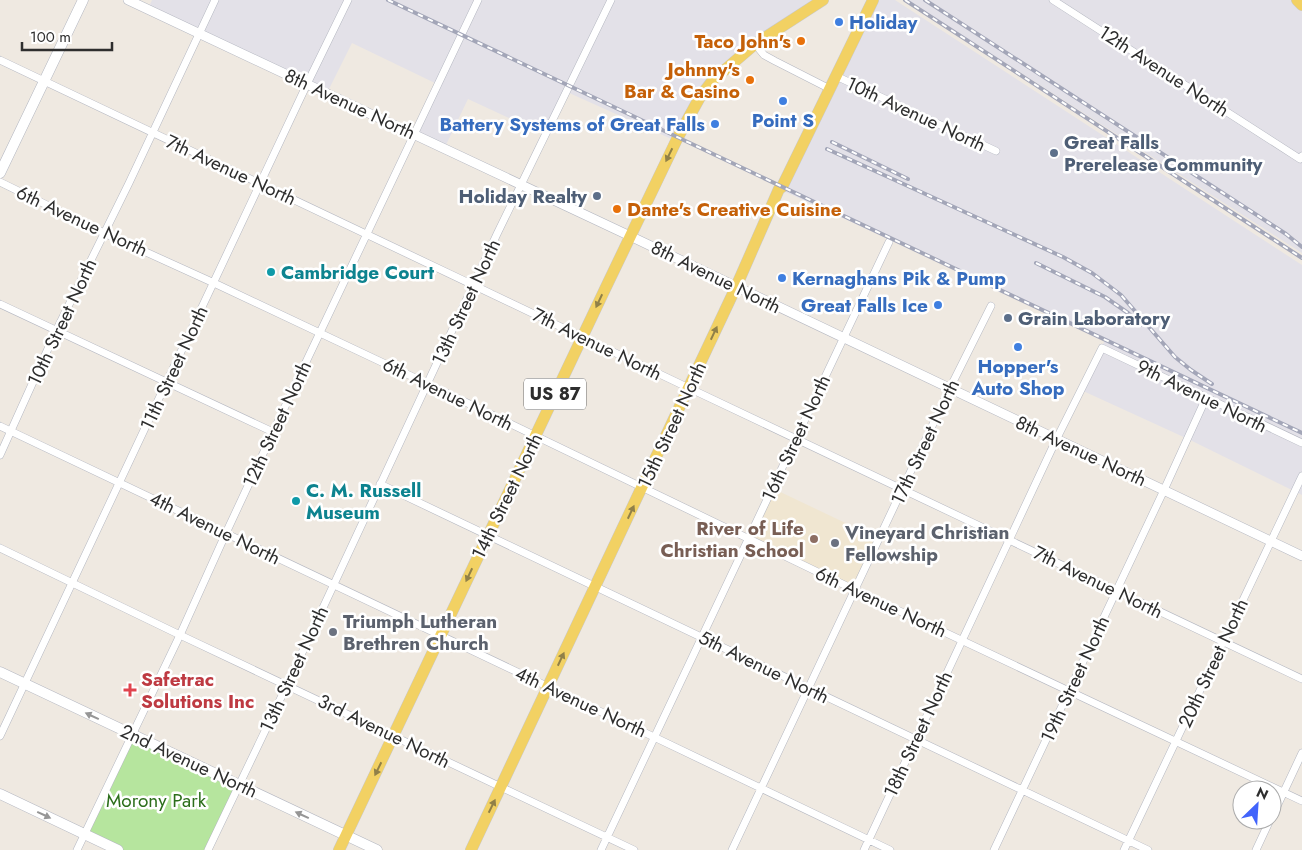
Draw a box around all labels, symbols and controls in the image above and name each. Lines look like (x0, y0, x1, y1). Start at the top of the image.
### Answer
place label: Holiday (849, 9, 918, 36)
marker: Holiday (833, 16, 845, 28)
street label: 12th Avenue North (1093, 19, 1235, 123)
scale bar (22, 20, 112, 52)
text: 100 m (30, 26, 71, 48)
place label: Taco John's (694, 28, 791, 55)
marker: Taco John's (795, 35, 807, 47)
place label: Johnny's Bar & Casino (624, 56, 740, 105)
street label: 8th Avenue North (280, 62, 420, 146)
street label: 10th Avenue North (842, 70, 990, 158)
marker: Johnny's Bar & Casino (744, 74, 756, 86)
marker: Point S (777, 95, 789, 107)
place label: Point S (752, 107, 814, 134)
place label: Battery Systems of Great Falls (439, 111, 705, 138)
marker: Battery Systems of Great Falls (709, 118, 721, 130)
street label: 7th Avenue North (161, 128, 301, 212)
place label: Great Falls Prerelease Community (1064, 129, 1264, 178)
marker: Great Falls Prerelease Community (1048, 147, 1060, 159)
one-way arrow (665, 148, 673, 162)
street label: 6th Avenue North (12, 179, 152, 263)
place label: Holiday Realty (459, 183, 588, 210)
marker: Holiday Realty (591, 190, 603, 202)
place label: Dante's Creative Cuisine (627, 196, 842, 223)
marker: Dante's Creative Cuisine (611, 203, 623, 215)
street label: 8th Avenue North (646, 234, 786, 320)
street label: 13th Street North (425, 235, 507, 369)
street label: 10th Street North (21, 254, 103, 390)
place label: Cambridge Court (281, 259, 434, 286)
place label: Kernaghans Pik & Pump (792, 265, 1006, 292)
marker: Cambridge Court (265, 266, 277, 278)
marker: Kernaghans Pik & Pump (776, 272, 788, 284)
place label: Great Falls Ice (801, 292, 928, 319)
one-way arrow (594, 294, 602, 308)
marker: Great Falls Ice (932, 299, 944, 311)
street label: 11th Street North (133, 301, 215, 435)
street label: 7th Avenue North (528, 301, 666, 387)
place label: Grain Laboratory (1018, 305, 1171, 332)
marker: Grain Laboratory (1002, 312, 1014, 324)
one-way arrow (711, 326, 719, 340)
marker: Hopper's Auto Shop (1012, 341, 1024, 353)
street label: 6th Avenue North (378, 351, 518, 437)
place label: Hopper's Auto Shop (970, 353, 1065, 402)
street label: 9th Avenue North (1132, 353, 1272, 439)
street label: 12th Street North (236, 356, 318, 492)
street label: 15th Street North (631, 357, 713, 493)
street label: 16th Street North (755, 370, 837, 506)
street label: 17th Street North (884, 375, 966, 509)
road number: US 87 (524, 378, 586, 409)
street label: 8th Avenue North (1011, 409, 1151, 493)
street label: 14th Street North (465, 428, 549, 564)
place label: C. M. Russell Museum (306, 477, 421, 526)
street label: 4th Avenue North (145, 485, 285, 571)
marker: C. M. Russell Museum (290, 495, 302, 507)
one-way arrow (627, 505, 635, 519)
place label: River of Life Christian School (660, 515, 804, 564)
place label: Vineyard Christian Fellowship (844, 519, 1009, 568)
marker: River of Life Christian School (808, 533, 820, 545)
marker: Vineyard Christian Fellowship (829, 537, 841, 549)
street label: 7th Avenue North (1029, 539, 1167, 625)
street label: 6th Avenue North (811, 560, 951, 644)
one-way arrow (465, 568, 473, 582)
street label: 20th Street North (1171, 594, 1255, 732)
street label: 13th Street North (253, 602, 335, 736)
place label: Triumph Lutheran Brethren Church (343, 608, 497, 657)
street label: 19th Street North (1034, 611, 1116, 747)
street label: 5th Avenue North (694, 624, 834, 710)
marker: Triumph Lutheran Brethren Church (327, 626, 339, 638)
one-way arrow (557, 652, 565, 666)
street label: 4th Avenue North (511, 660, 651, 744)
place label: Safetrac Solutions Inc (141, 666, 254, 715)
street label: 18th Street North (877, 667, 959, 801)
marker: Safetrac Solutions Inc (123, 683, 137, 697)
street label: 3rd Avenue North (313, 687, 455, 775)
one-way arrow (85, 711, 99, 719)
street label: 2nd Avenue North (116, 717, 262, 805)
one-way arrow (374, 762, 382, 777)
north arrow (1232, 780, 1282, 830)
text: N (1253, 782, 1272, 805)
park label: Morony Park (106, 787, 207, 814)
one-way arrow (488, 799, 496, 813)
one-way arrow (295, 810, 309, 818)
one-way arrow (37, 811, 51, 819)

